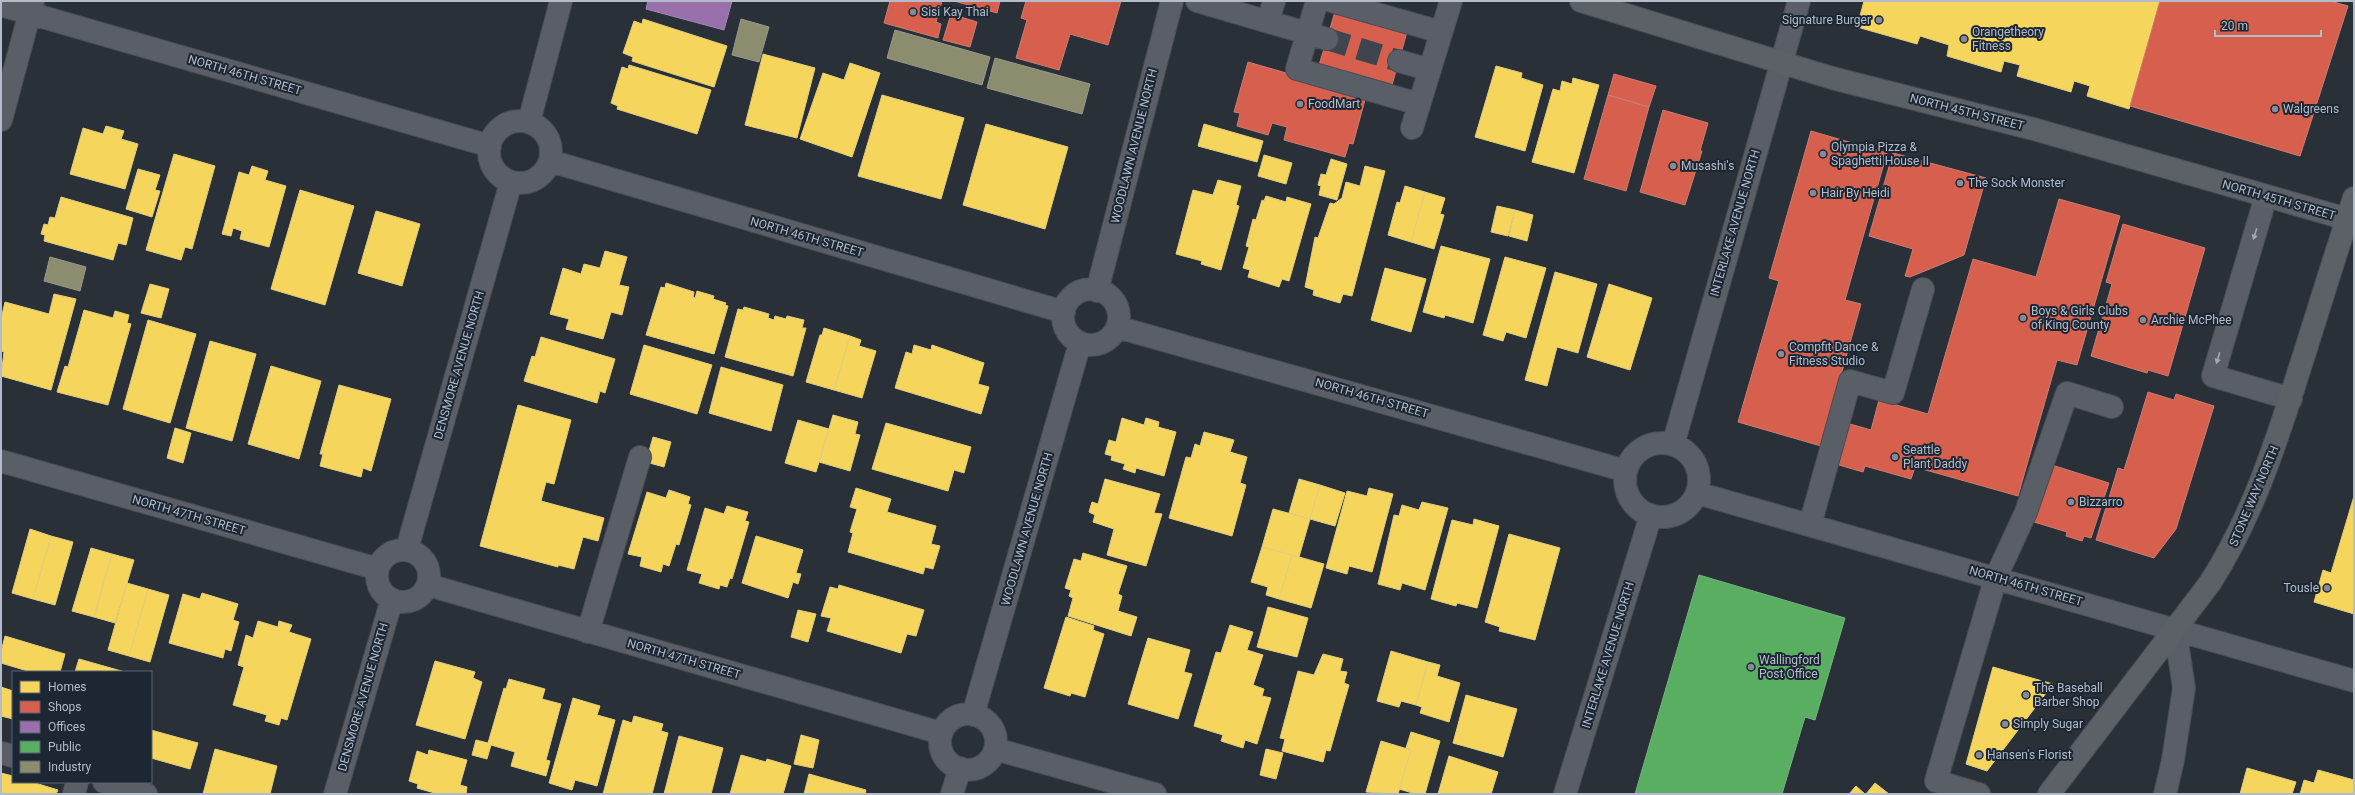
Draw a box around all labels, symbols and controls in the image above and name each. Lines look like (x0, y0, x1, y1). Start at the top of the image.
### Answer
place label: Sisi Kay Thai (921, 5, 989, 19)
marker: Sisi Kay Thai (908, 7, 918, 17)
scale bar (2215, 12, 2321, 38)
place label: Signature Burger (1782, 13, 1871, 27)
marker: Signature Burger (1874, 15, 1884, 25)
text: 20 m (2221, 19, 2248, 33)
place label: Orangetheory Fitness (1972, 25, 2044, 53)
marker: Orangetheory Fitness (1959, 34, 1969, 44)
street label: NORTH 46TH STREET (187, 52, 303, 98)
street label: WOODLAWN AVENUE NORTH (1108, 67, 1160, 225)
street label: NORTH 45TH STREET (1908, 91, 2026, 133)
place label: FoodMart (1308, 97, 1360, 111)
marker: FoodMart (1295, 99, 1305, 109)
place label: Walgreens (2283, 102, 2339, 116)
marker: Walgreens (2270, 104, 2280, 114)
place label: Olympia Pizza & Spaghetti House II (1831, 140, 1929, 168)
street label: INTERLAKE AVENUE NORTH (1707, 148, 1763, 298)
marker: Olympia Pizza & Spaghetti House II (1818, 149, 1828, 159)
place label: Musashi's (1681, 159, 1734, 173)
marker: Musashi's (1668, 161, 1678, 171)
place label: The Sock Monster (1968, 176, 2065, 190)
street label: NORTH 45TH STREET (2221, 177, 2337, 223)
marker: The Sock Monster (1955, 178, 1965, 188)
place label: Hair By Heidi (1821, 186, 1890, 200)
marker: Hair By Heidi (1808, 188, 1818, 198)
street label: NORTH 46TH STREET (749, 214, 865, 260)
one-way arrow (2252, 228, 2258, 240)
street label: DENSMORE AVENUE NORTH (431, 289, 487, 441)
place label: Boys & Girls Clubs of King County (2031, 304, 2128, 332)
marker: Boys & Girls Clubs of King County (2018, 313, 2028, 323)
place label: Archie McPhee (2151, 313, 2232, 327)
marker: Archie McPhee (2138, 315, 2148, 325)
place label: Compfit Dance & Fitness Studio (1789, 340, 1879, 368)
marker: Compfit Dance & Fitness Studio (1776, 349, 1786, 359)
one-way arrow (2215, 352, 2221, 364)
street label: NORTH 46TH STREET (1314, 375, 1430, 421)
place label: Seattle Plant Daddy (1903, 443, 1967, 471)
street label: STONE WAY NORTH (2226, 444, 2282, 548)
street label: WOODLAWN AVENUE NORTH (998, 451, 1056, 607)
marker: Seattle Plant Daddy (1890, 452, 1900, 462)
street label: NORTH 47TH STREET (131, 492, 247, 538)
place label: Bizzarro (2079, 495, 2123, 509)
marker: Bizzarro (2066, 497, 2076, 507)
street label: NORTH 46TH STREET (1968, 563, 2084, 609)
street label: INTERLAKE AVENUE NORTH (1579, 580, 1637, 730)
place label: Tousle (2283, 581, 2319, 595)
marker: Tousle (2322, 583, 2332, 593)
street label: DENSMORE AVENUE NORTH (335, 621, 391, 773)
street label: NORTH 47TH STREET (626, 636, 742, 682)
place label: Wallingford Post Office (1759, 653, 1820, 681)
marker: Wallingford Post Office (1746, 662, 1756, 672)
legend (12, 671, 152, 783)
text: Homes (48, 680, 86, 694)
place label: The Baseball Barber Shop (2034, 681, 2103, 709)
marker: The Baseball Barber Shop (2021, 690, 2031, 700)
text: Shops (48, 700, 82, 714)
place label: Simply Sugar (2013, 717, 2083, 731)
marker: Simply Sugar (2000, 719, 2010, 729)
text: Offices (48, 720, 85, 734)
text: Public (48, 740, 81, 754)
place label: Hansen's Florist (1987, 748, 2072, 762)
marker: Hansen's Florist (1974, 750, 1984, 760)
text: Industry (48, 760, 92, 774)

